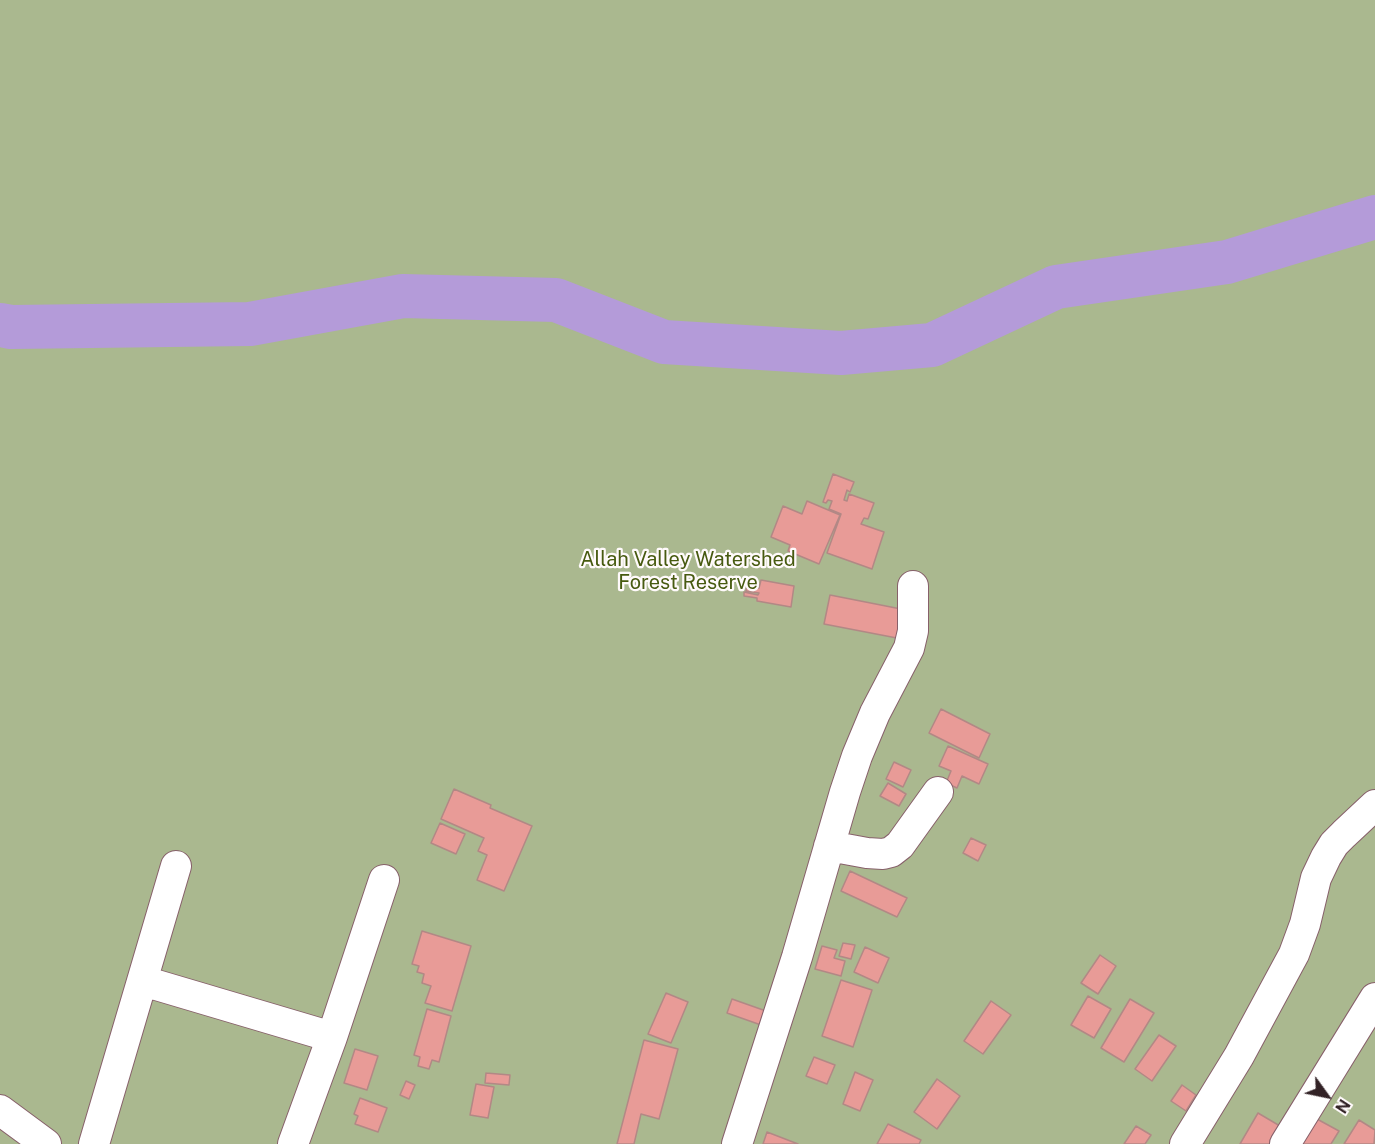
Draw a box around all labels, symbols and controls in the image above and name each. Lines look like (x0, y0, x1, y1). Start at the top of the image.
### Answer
park label: Allah Valley Watershed Forest Reserve (580, 548, 796, 595)
north arrow (1297, 1066, 1357, 1126)
text: N (1331, 1096, 1354, 1116)

